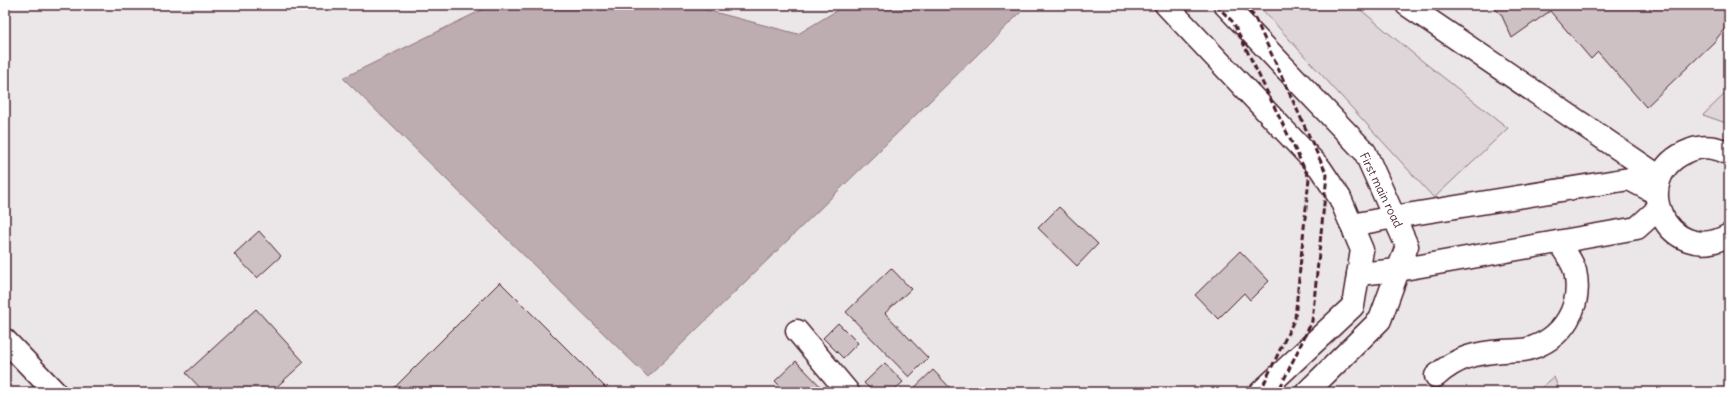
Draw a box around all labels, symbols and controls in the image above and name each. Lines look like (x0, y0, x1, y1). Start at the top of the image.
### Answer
street label: First main road (1357, 150, 1406, 230)

